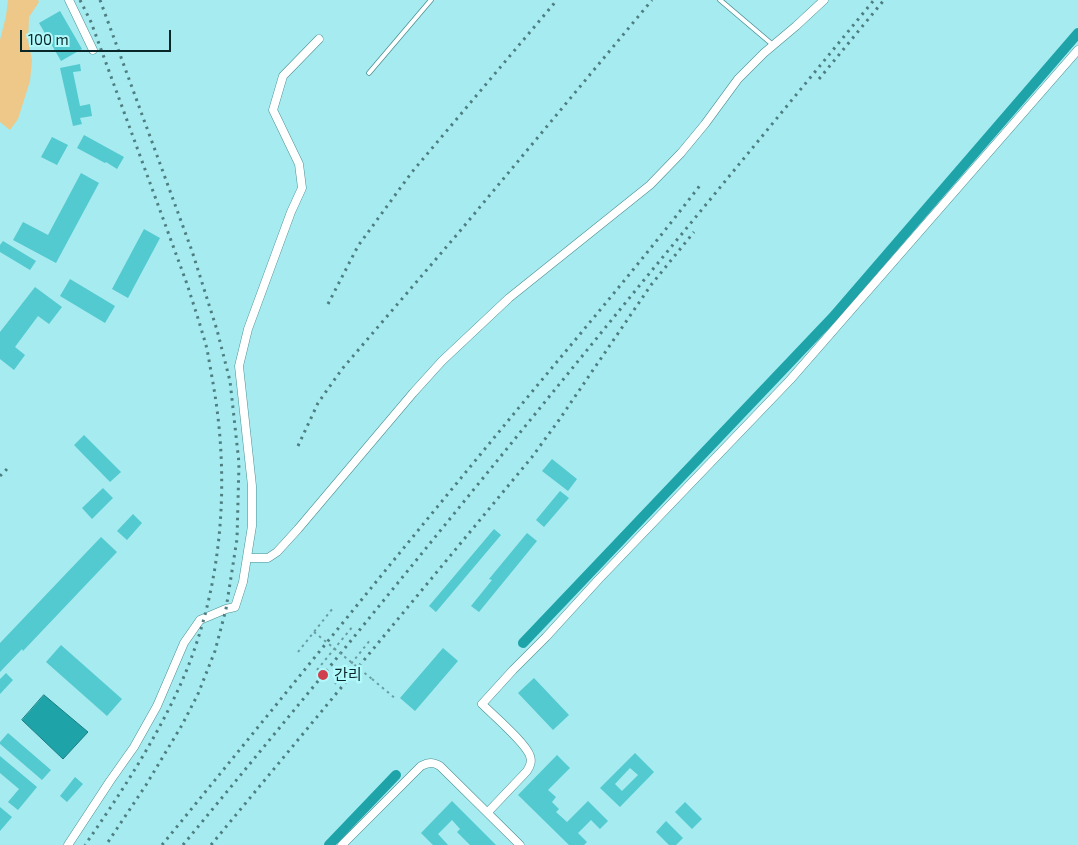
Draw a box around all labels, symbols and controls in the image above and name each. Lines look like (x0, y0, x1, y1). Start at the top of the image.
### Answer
scale bar (22, 20, 174, 52)
text: 100 m (28, 30, 69, 48)
place label: 간리 (334, 666, 362, 684)
marker: 간리 (316, 668, 330, 682)

